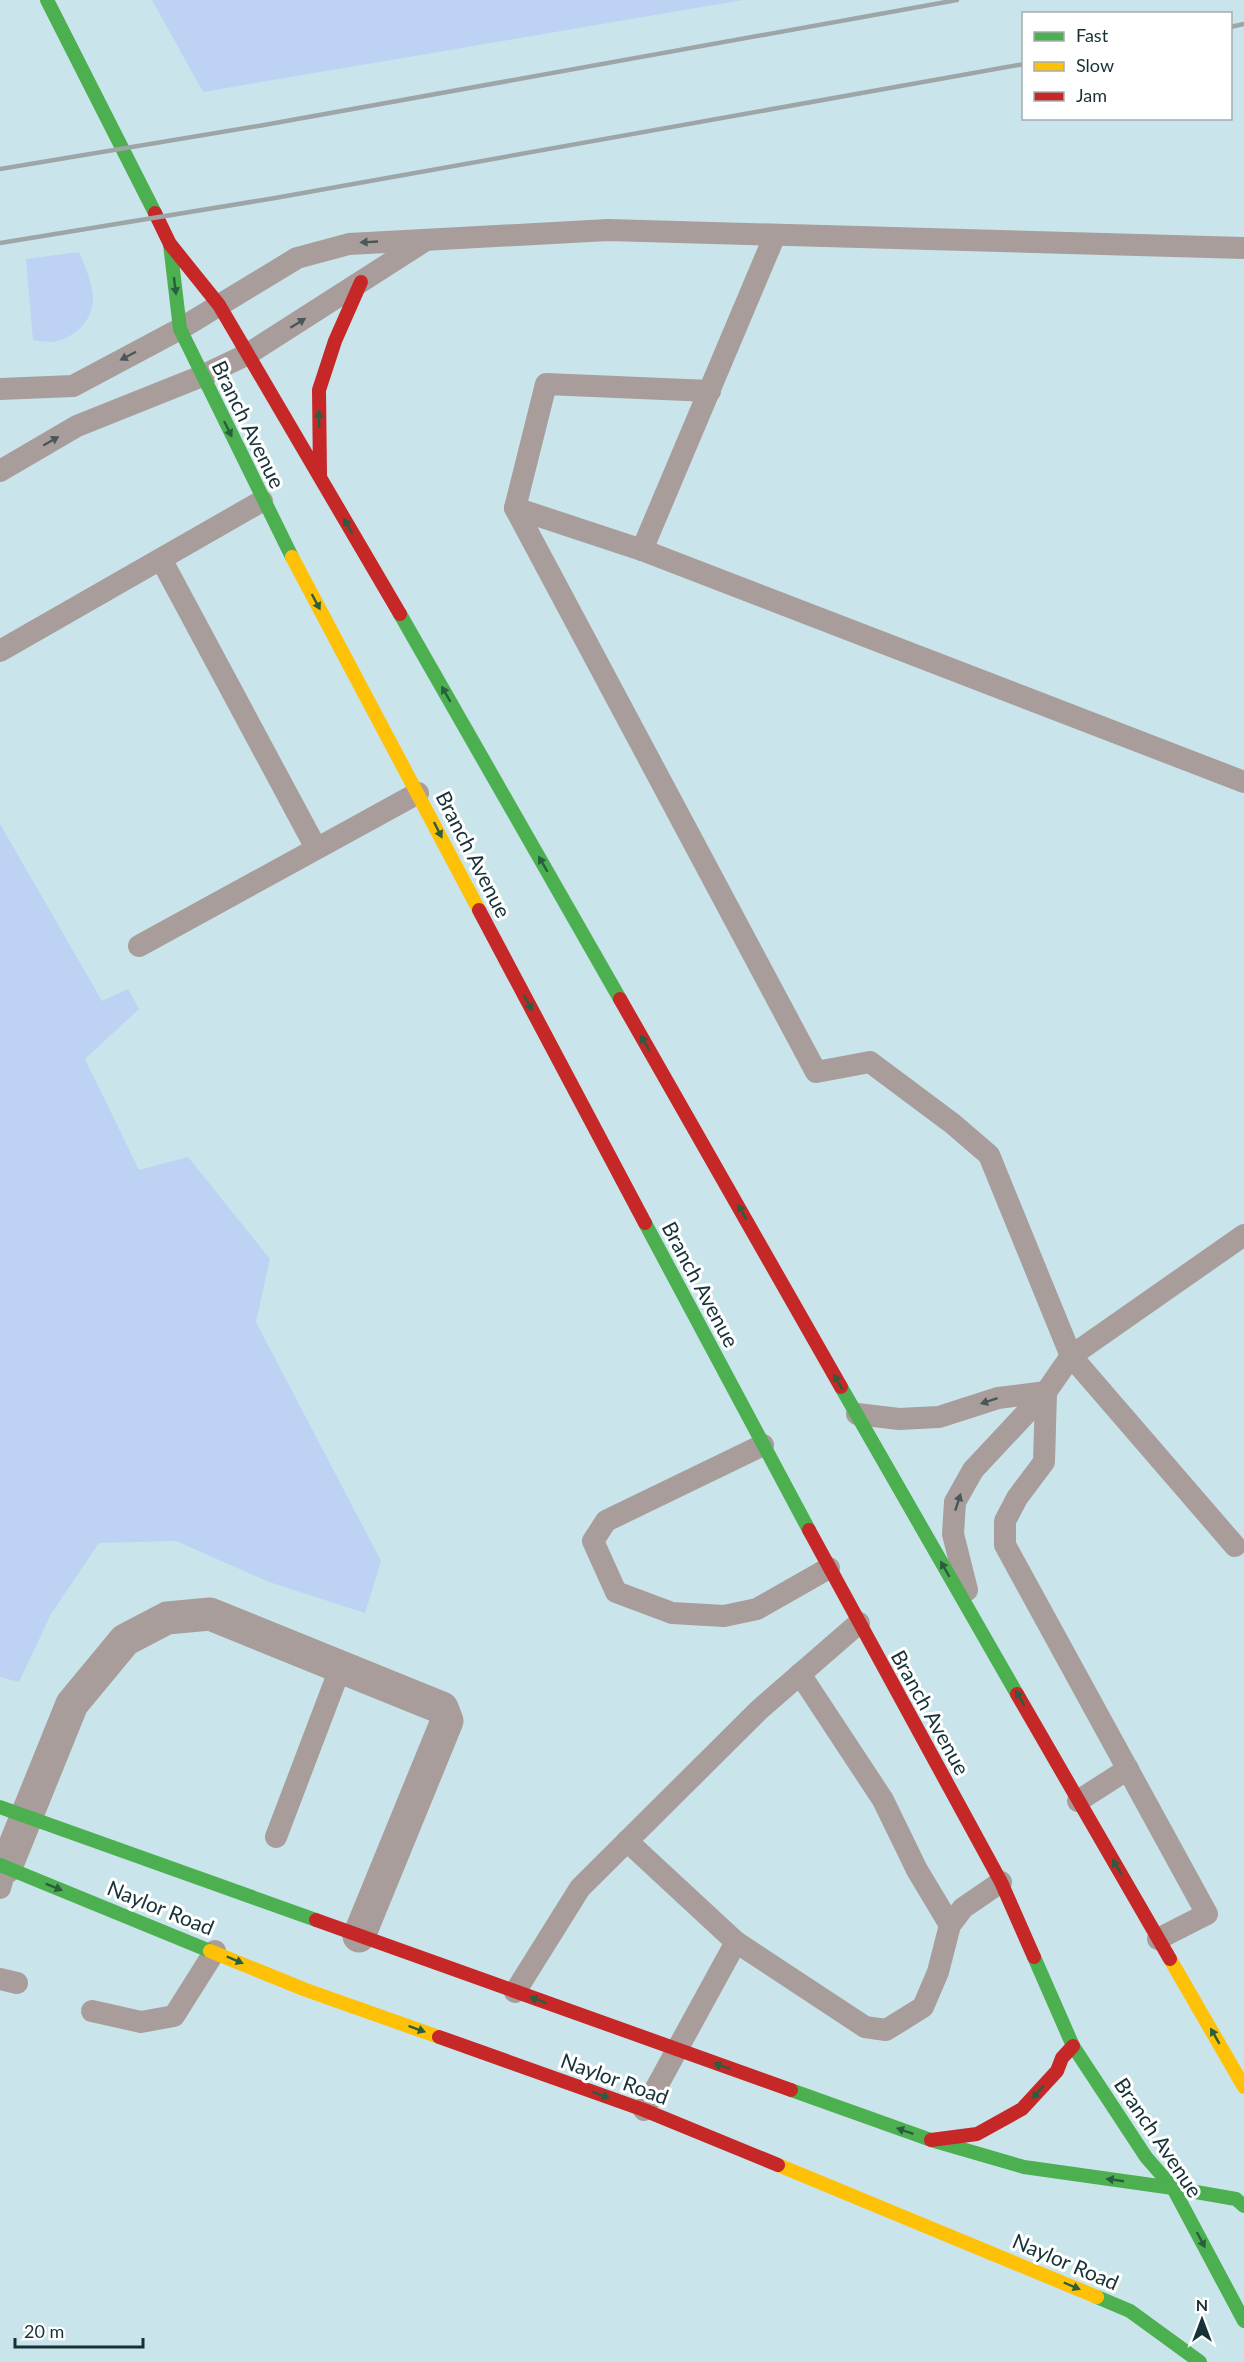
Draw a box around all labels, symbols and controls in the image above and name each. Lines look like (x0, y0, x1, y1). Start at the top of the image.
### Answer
legend (1022, 12, 1232, 120)
text: Fast (1076, 24, 1109, 46)
text: Slow (1076, 54, 1114, 76)
text: Jam (1076, 84, 1107, 106)
one-way arrow (359, 238, 378, 247)
one-way arrow (170, 277, 180, 296)
one-way arrow (290, 318, 306, 329)
one-way arrow (120, 351, 137, 361)
street label: Branch Avenue (207, 356, 291, 492)
one-way arrow (315, 409, 324, 428)
one-way arrow (223, 420, 232, 437)
one-way arrow (42, 437, 59, 447)
one-way arrow (343, 518, 354, 534)
one-way arrow (311, 594, 321, 611)
one-way arrow (441, 686, 452, 702)
street label: Branch Avenue (431, 786, 517, 922)
one-way arrow (432, 821, 442, 839)
one-way arrow (538, 855, 548, 872)
one-way arrow (523, 994, 533, 1011)
one-way arrow (640, 1034, 650, 1051)
one-way arrow (736, 1204, 747, 1220)
street label: Branch Avenue (657, 1217, 745, 1351)
one-way arrow (833, 1373, 843, 1390)
one-way arrow (980, 1397, 998, 1406)
one-way arrow (954, 1493, 963, 1511)
one-way arrow (940, 1561, 951, 1577)
street label: Branch Avenue (886, 1645, 976, 1779)
one-way arrow (1015, 1690, 1025, 1707)
one-way arrow (1112, 1859, 1122, 1876)
street label: Naylor Road (104, 1874, 218, 1940)
one-way arrow (46, 1882, 64, 1892)
one-way arrow (226, 1956, 244, 1965)
one-way arrow (529, 1995, 547, 2005)
one-way arrow (408, 2025, 426, 2035)
one-way arrow (1210, 2027, 1220, 2044)
street label: Naylor Road (558, 2047, 672, 2109)
one-way arrow (712, 2061, 730, 2071)
street label: Branch Avenue (1110, 2072, 1208, 2202)
one-way arrow (1032, 2084, 1045, 2099)
one-way arrow (592, 2090, 610, 2100)
one-way arrow (896, 2126, 914, 2136)
one-way arrow (1106, 2175, 1125, 2184)
street label: Naylor Road (1009, 2227, 1123, 2295)
one-way arrow (1196, 2231, 1206, 2248)
one-way arrow (1063, 2282, 1081, 2291)
north arrow (1172, 2290, 1232, 2350)
text: N (1196, 2295, 1208, 2314)
scale bar (15, 2311, 142, 2349)
text: 20 m (24, 2320, 64, 2342)

